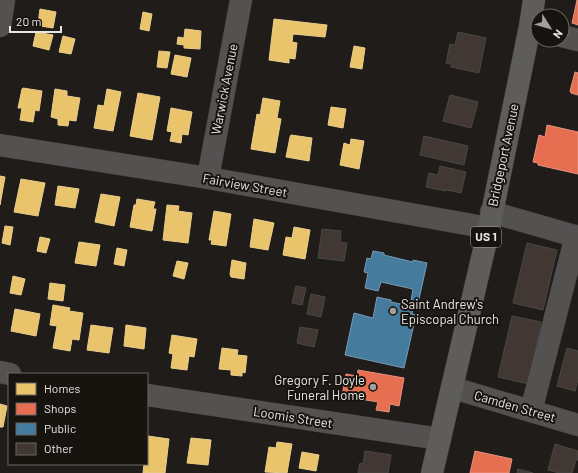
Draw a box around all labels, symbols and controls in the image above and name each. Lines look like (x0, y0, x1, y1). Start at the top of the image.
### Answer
scale bar (10, 8, 61, 34)
north arrow (530, 8, 570, 48)
text: 20 m (16, 14, 42, 28)
text: N (551, 27, 566, 41)
street label: Warwick Avenue (207, 42, 241, 136)
street label: Bridgeport Avenue (484, 102, 522, 208)
street label: Fairview Street (201, 170, 289, 200)
road number: US 1 (471, 227, 501, 247)
place label: Saint Andrew's Episcopal Church (401, 296, 499, 327)
marker: Saint Andrew's Episcopal Church (388, 306, 398, 316)
place label: Gregory F. Doyle Funeral Home (274, 372, 365, 403)
legend (8, 373, 148, 465)
text: Homes (44, 381, 81, 395)
marker: Gregory F. Doyle Funeral Home (368, 382, 378, 392)
street label: Camden Street (472, 387, 558, 425)
text: Shops (44, 401, 77, 415)
street label: Loomis Street (252, 403, 334, 431)
text: Public (44, 421, 76, 435)
text: Other (44, 441, 74, 455)

